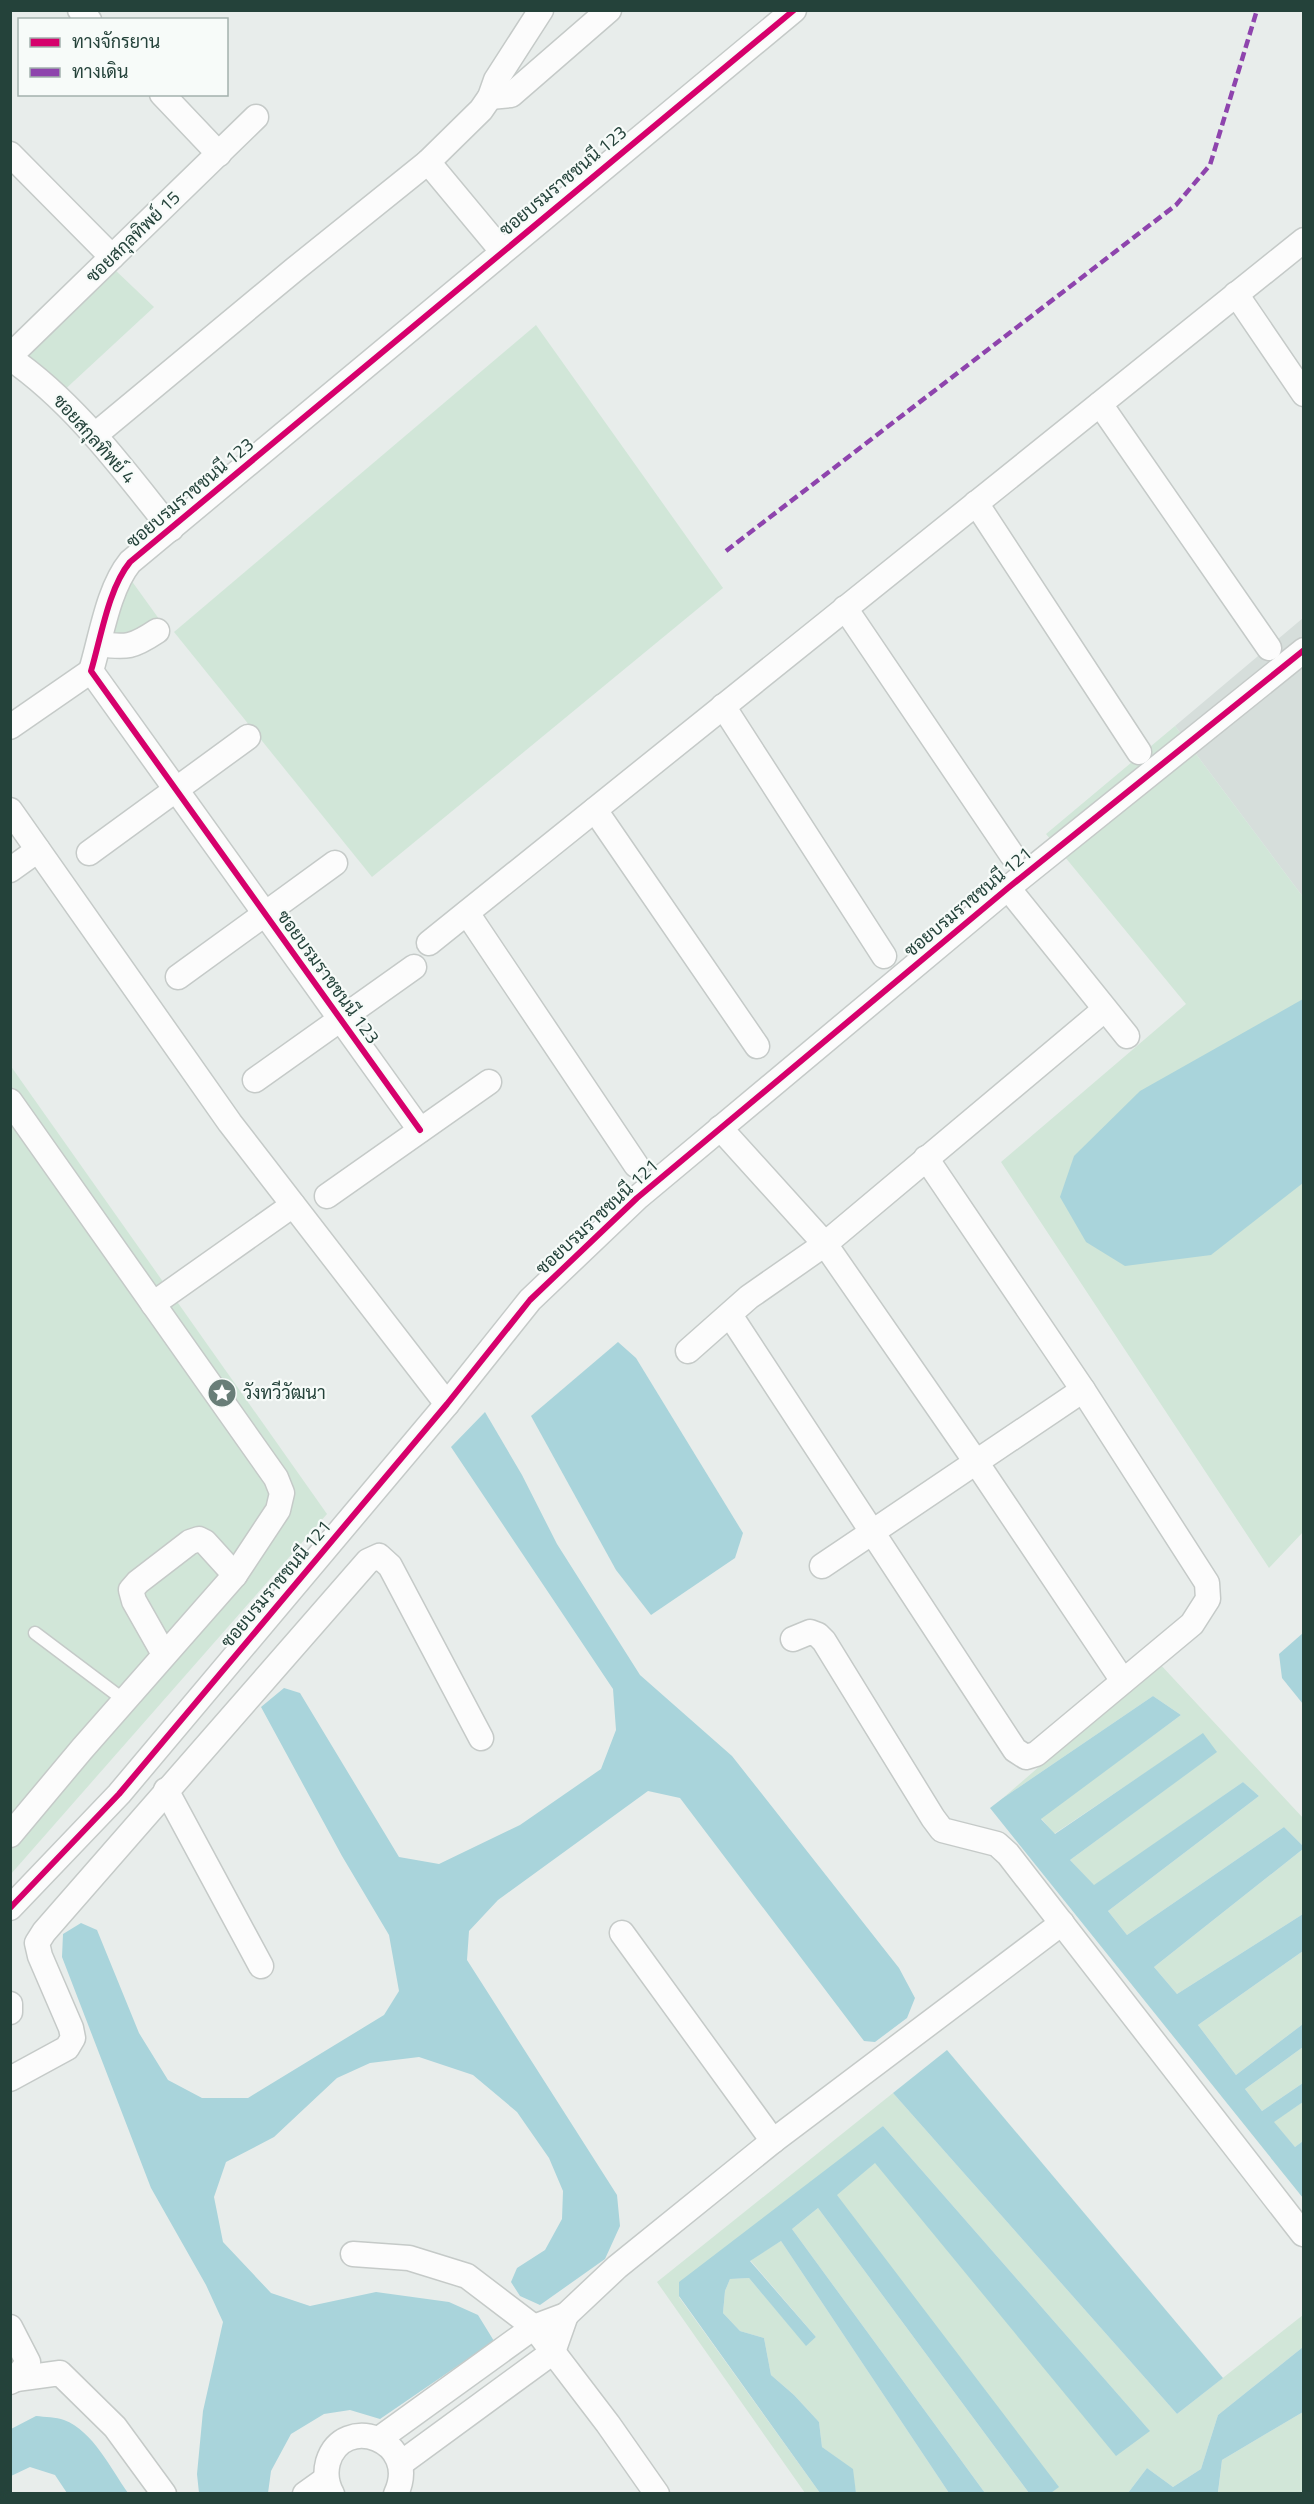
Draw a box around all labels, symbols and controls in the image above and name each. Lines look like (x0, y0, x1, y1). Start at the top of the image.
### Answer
legend (18, 18, 228, 96)
text: ทางจักรยาน (72, 28, 160, 55)
text: ทางเดิน (72, 58, 128, 85)
street label: ซอยบรมราชชนนี 123 (493, 119, 633, 242)
street label: ซอยสกุลทิพย์ 15 (79, 184, 186, 289)
street label: ซอยสกุลทิพย์ 4 (47, 388, 142, 489)
street label: ซอยบรมราชชนนี 123 (120, 431, 260, 554)
street label: ซอยบรมราชชนนี 121 (898, 840, 1038, 963)
street label: ซอยบรมราชชนนี 123 (271, 904, 386, 1049)
street label: ซอยบรมราชชนนี 121 (529, 1152, 664, 1281)
place icon: วังทวีวัฒนา (206, 1377, 238, 1409)
place label: วังทวีวัฒนา (243, 1379, 326, 1406)
street label: ซอยบรมราชชนนี 121 (214, 1514, 337, 1654)

